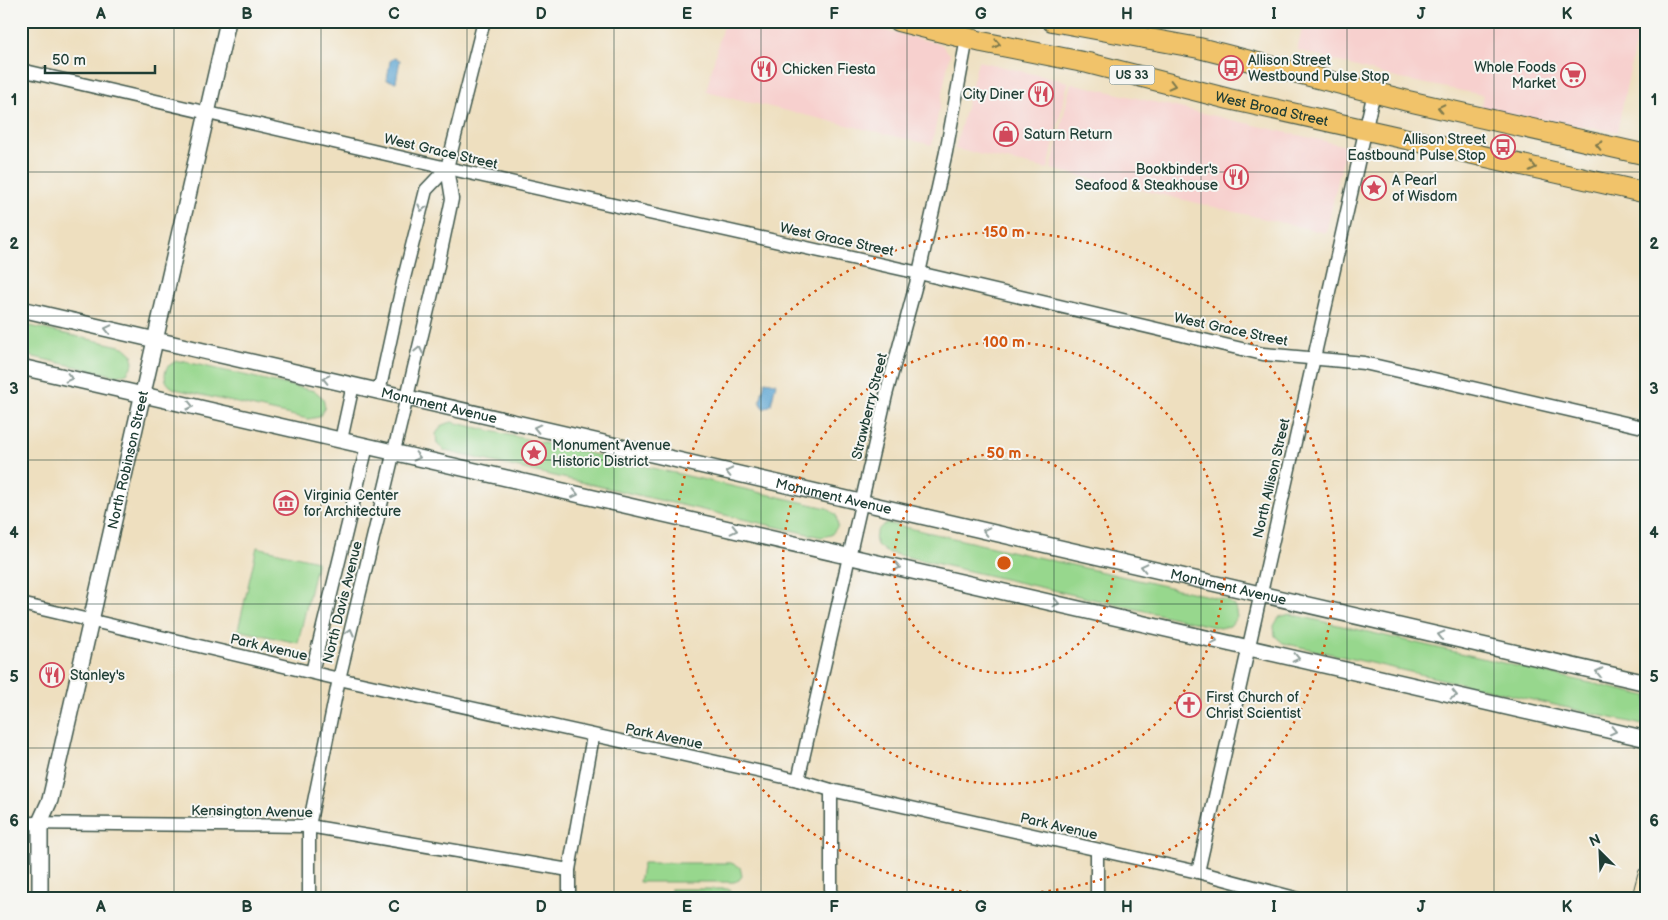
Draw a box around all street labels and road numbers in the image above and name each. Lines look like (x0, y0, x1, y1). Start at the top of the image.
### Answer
road number: US 33 (1110, 66, 1154, 84)
street label: West Broad Street (1213, 88, 1331, 130)
street label: West Grace Street (382, 130, 500, 173)
street label: West Grace Street (778, 219, 896, 260)
street label: West Grace Street (1172, 309, 1290, 350)
street label: Strawberry Street (848, 350, 891, 461)
street label: Monument Avenue (379, 384, 499, 427)
street label: North Robinson Street (104, 389, 152, 531)
street label: North Allison Street (1249, 416, 1294, 540)
street label: Monument Avenue (774, 475, 893, 518)
street label: North Davis Avenue (319, 539, 366, 665)
street label: Monument Avenue (1169, 566, 1288, 609)
street label: Park Avenue (229, 630, 309, 665)
street label: Park Avenue (624, 720, 704, 753)
street label: Kensington Avenue (191, 802, 313, 821)
street label: Park Avenue (1019, 809, 1099, 844)

